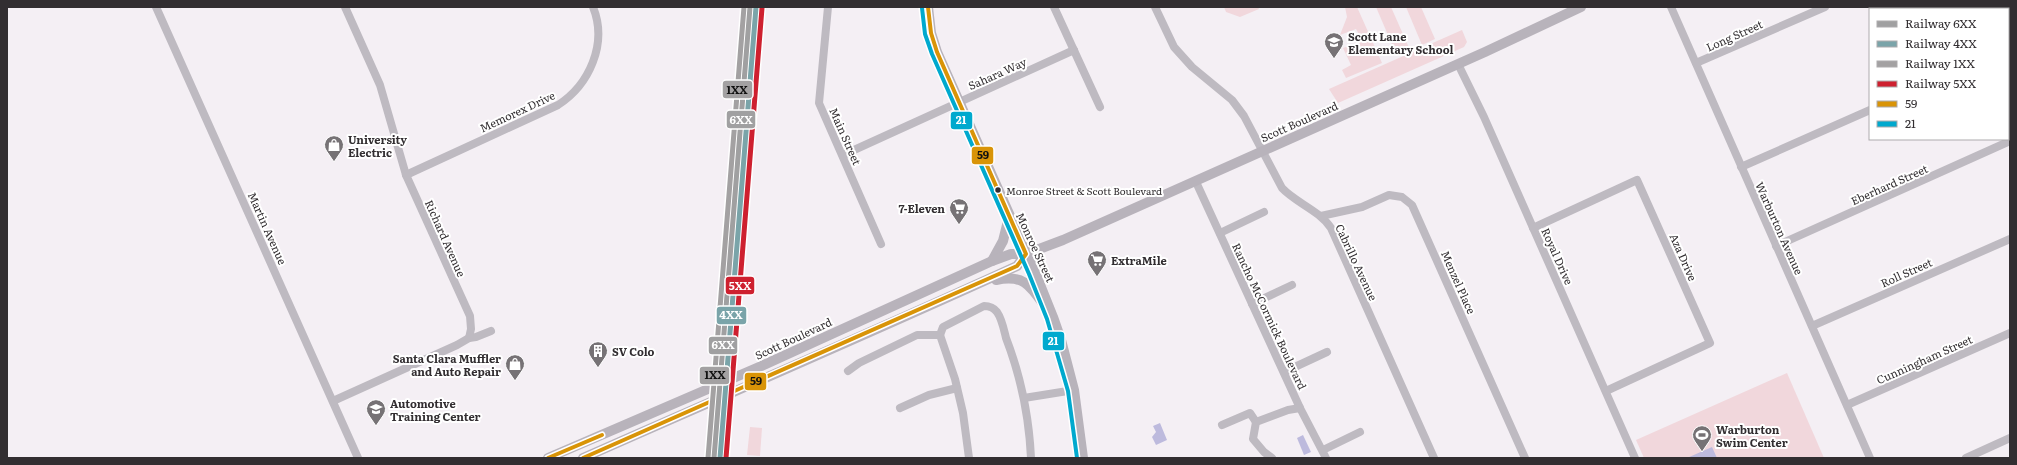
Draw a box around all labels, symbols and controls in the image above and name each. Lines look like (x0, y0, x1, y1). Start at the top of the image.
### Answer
legend (1869, 8, 2009, 140)
text: Railway 6XX (1905, 14, 1977, 32)
street label: Long Street (1703, 15, 1765, 55)
place label: Scott Lane Elementary School (1348, 28, 1453, 57)
school or university icon: Scott Lane Elementary School (1323, 31, 1345, 59)
text: Railway 4XX (1905, 34, 1977, 52)
street label: Sahara Way (965, 53, 1029, 93)
text: Railway 1XX (1905, 54, 1976, 72)
text: Railway 5XX (1905, 74, 1977, 92)
line badge: 1XX (722, 80, 753, 99)
text: 1XX (726, 81, 748, 97)
street label: Memorex Drive (477, 86, 558, 135)
text: 59 (1905, 94, 1917, 112)
street label: Scott Boulevard (1258, 97, 1340, 145)
street label: Main Street (826, 105, 866, 168)
line badge: 6XX (726, 110, 756, 129)
text: 6XX (729, 111, 753, 127)
line badge: 21 (950, 111, 973, 130)
text: 21 (956, 111, 967, 127)
text: 21 (1905, 114, 1916, 132)
place label: University Electric (348, 131, 407, 160)
shop icon: University Electric (323, 134, 345, 162)
line badge: 59 (971, 146, 994, 165)
text: 59 (977, 146, 989, 162)
street label: Eberhard Street (1848, 160, 1931, 208)
street label: Warburton Avenue (1752, 179, 1808, 277)
place label: Monroe Street & Scott Boulevard (1006, 183, 1162, 198)
marker: Monroe Street & Scott Boulevard (993, 185, 1003, 195)
street label: Martin Avenue (245, 189, 291, 267)
street label: Richard Avenue (422, 197, 470, 279)
supermarket icon: 7-Eleven (948, 197, 970, 225)
place label: 7-Eleven (898, 200, 945, 216)
street label: Monroe Street (1013, 210, 1059, 285)
street label: Cabrillo Avenue (1332, 221, 1382, 303)
street label: Royal Drive (1538, 225, 1578, 287)
street label: Aza Drive (1666, 231, 1702, 284)
street label: Rancho McCormick Boulevard (1229, 240, 1311, 392)
street label: Menzel Place (1438, 248, 1480, 316)
supermarket icon: ExtraMile (1086, 249, 1108, 277)
place label: ExtraMile (1111, 252, 1167, 268)
street label: Roll Street (1878, 253, 1935, 290)
line badge: 5XX (725, 276, 755, 295)
text: 5XX (729, 277, 752, 293)
line badge: 4XX (716, 306, 747, 325)
text: 4XX (719, 306, 743, 322)
street label: Scott Boulevard (752, 313, 834, 363)
street label: Cunningham Street (1874, 330, 1975, 387)
line badge: 21 (1042, 331, 1065, 351)
text: 21 (1048, 332, 1059, 348)
line badge: 6XX (708, 336, 738, 355)
text: 6XX (711, 336, 735, 352)
building icon: SV Colo (587, 340, 609, 368)
place label: SV Colo (612, 343, 655, 359)
place label: Santa Clara Muffler and Auto Repair (393, 350, 501, 379)
shop icon: Santa Clara Muffler and Auto Repair (504, 353, 526, 381)
line badge: 1XX (699, 366, 730, 385)
text: 1XX (704, 366, 726, 382)
line badge: 59 (744, 372, 767, 391)
text: 59 (750, 372, 762, 388)
place label: Automotive Training Center (390, 395, 481, 424)
school or university icon: Automotive Training Center (365, 398, 387, 426)
place label: Warburton Swim Center (1716, 421, 1788, 450)
sports icon: Warburton Swim Center (1691, 424, 1713, 452)

